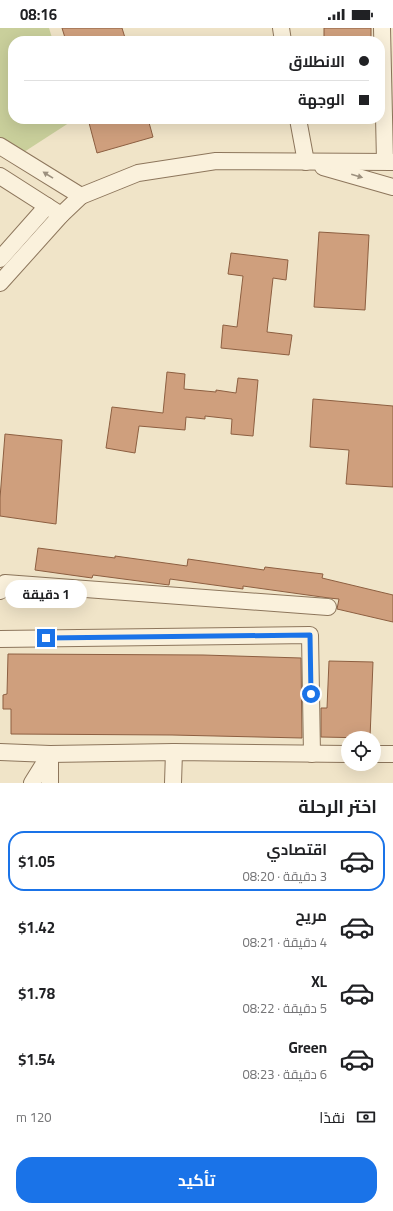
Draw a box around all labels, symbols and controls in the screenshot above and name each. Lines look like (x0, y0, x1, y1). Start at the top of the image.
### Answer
text: 08:16 (20, 0, 57, 29)
text: الانطلاق (289, 47, 345, 76)
text: الوجهة (298, 85, 345, 114)
one-way arrow (42, 172, 54, 179)
one-way arrow (352, 173, 364, 179)
callout: 1 دقيقة (5, 580, 87, 608)
text: 1 دقيقة (23, 582, 69, 606)
route end (37, 629, 55, 647)
route start (302, 685, 320, 703)
map controls (341, 731, 381, 771)
button: locate (341, 731, 381, 771)
text: اختر الرحلة (298, 790, 377, 823)
text: اقتصادي (267, 835, 327, 864)
icon: car (339, 843, 375, 879)
text: $1.05 (18, 847, 55, 876)
text: 3 دقيقة · 08:20 (243, 864, 327, 888)
text: مريح (295, 901, 327, 930)
icon: car (339, 909, 375, 945)
text: $1.42 (18, 913, 55, 942)
text: 4 دقيقة · 08:21 (243, 930, 327, 954)
text: XL (311, 967, 327, 996)
icon: car (339, 975, 375, 1011)
text: $1.78 (18, 979, 55, 1008)
text: 5 دقيقة · 08:22 (243, 996, 327, 1020)
text: Green (289, 1033, 327, 1062)
icon: car (339, 1041, 375, 1077)
text: $1.54 (18, 1045, 55, 1074)
text: 6 دقيقة · 08:23 (243, 1062, 327, 1086)
text: نقدًا (319, 1103, 345, 1132)
text: 120 m (16, 1105, 52, 1129)
icon: cash (355, 1106, 377, 1128)
button: تأكيد (16, 1157, 377, 1203)

